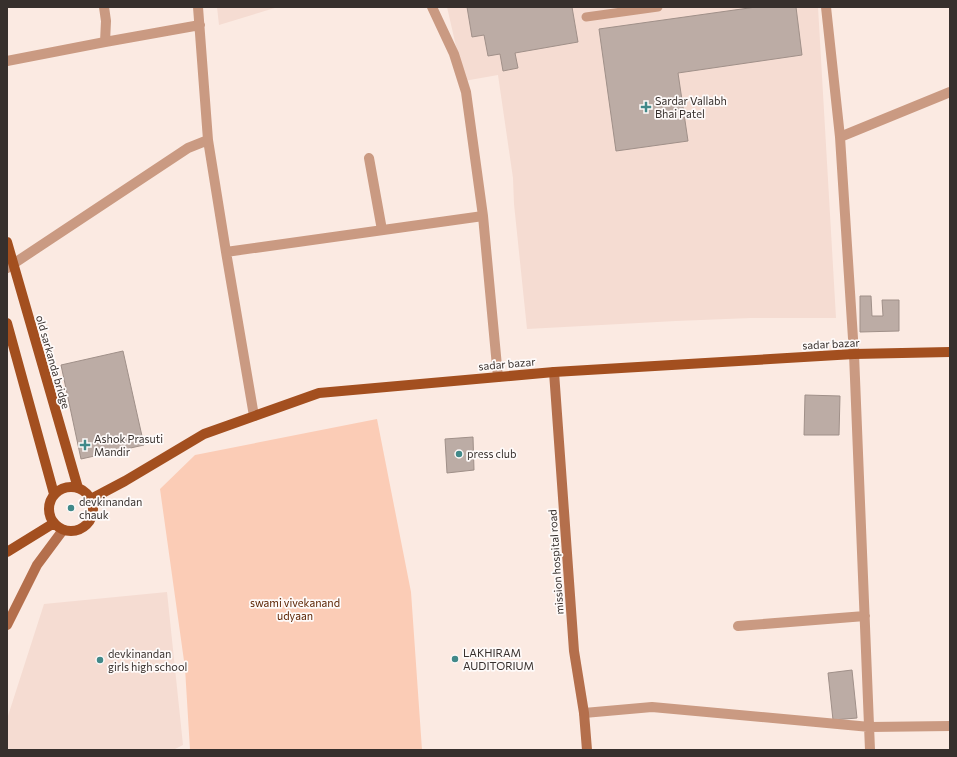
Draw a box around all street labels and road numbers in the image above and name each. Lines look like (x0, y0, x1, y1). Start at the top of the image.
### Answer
street label: old sarkanda bridge (34, 313, 73, 410)
street label: sadar bazar (802, 335, 860, 351)
street label: sadar bazar (478, 354, 537, 372)
street label: mission hospital road (545, 509, 566, 615)

